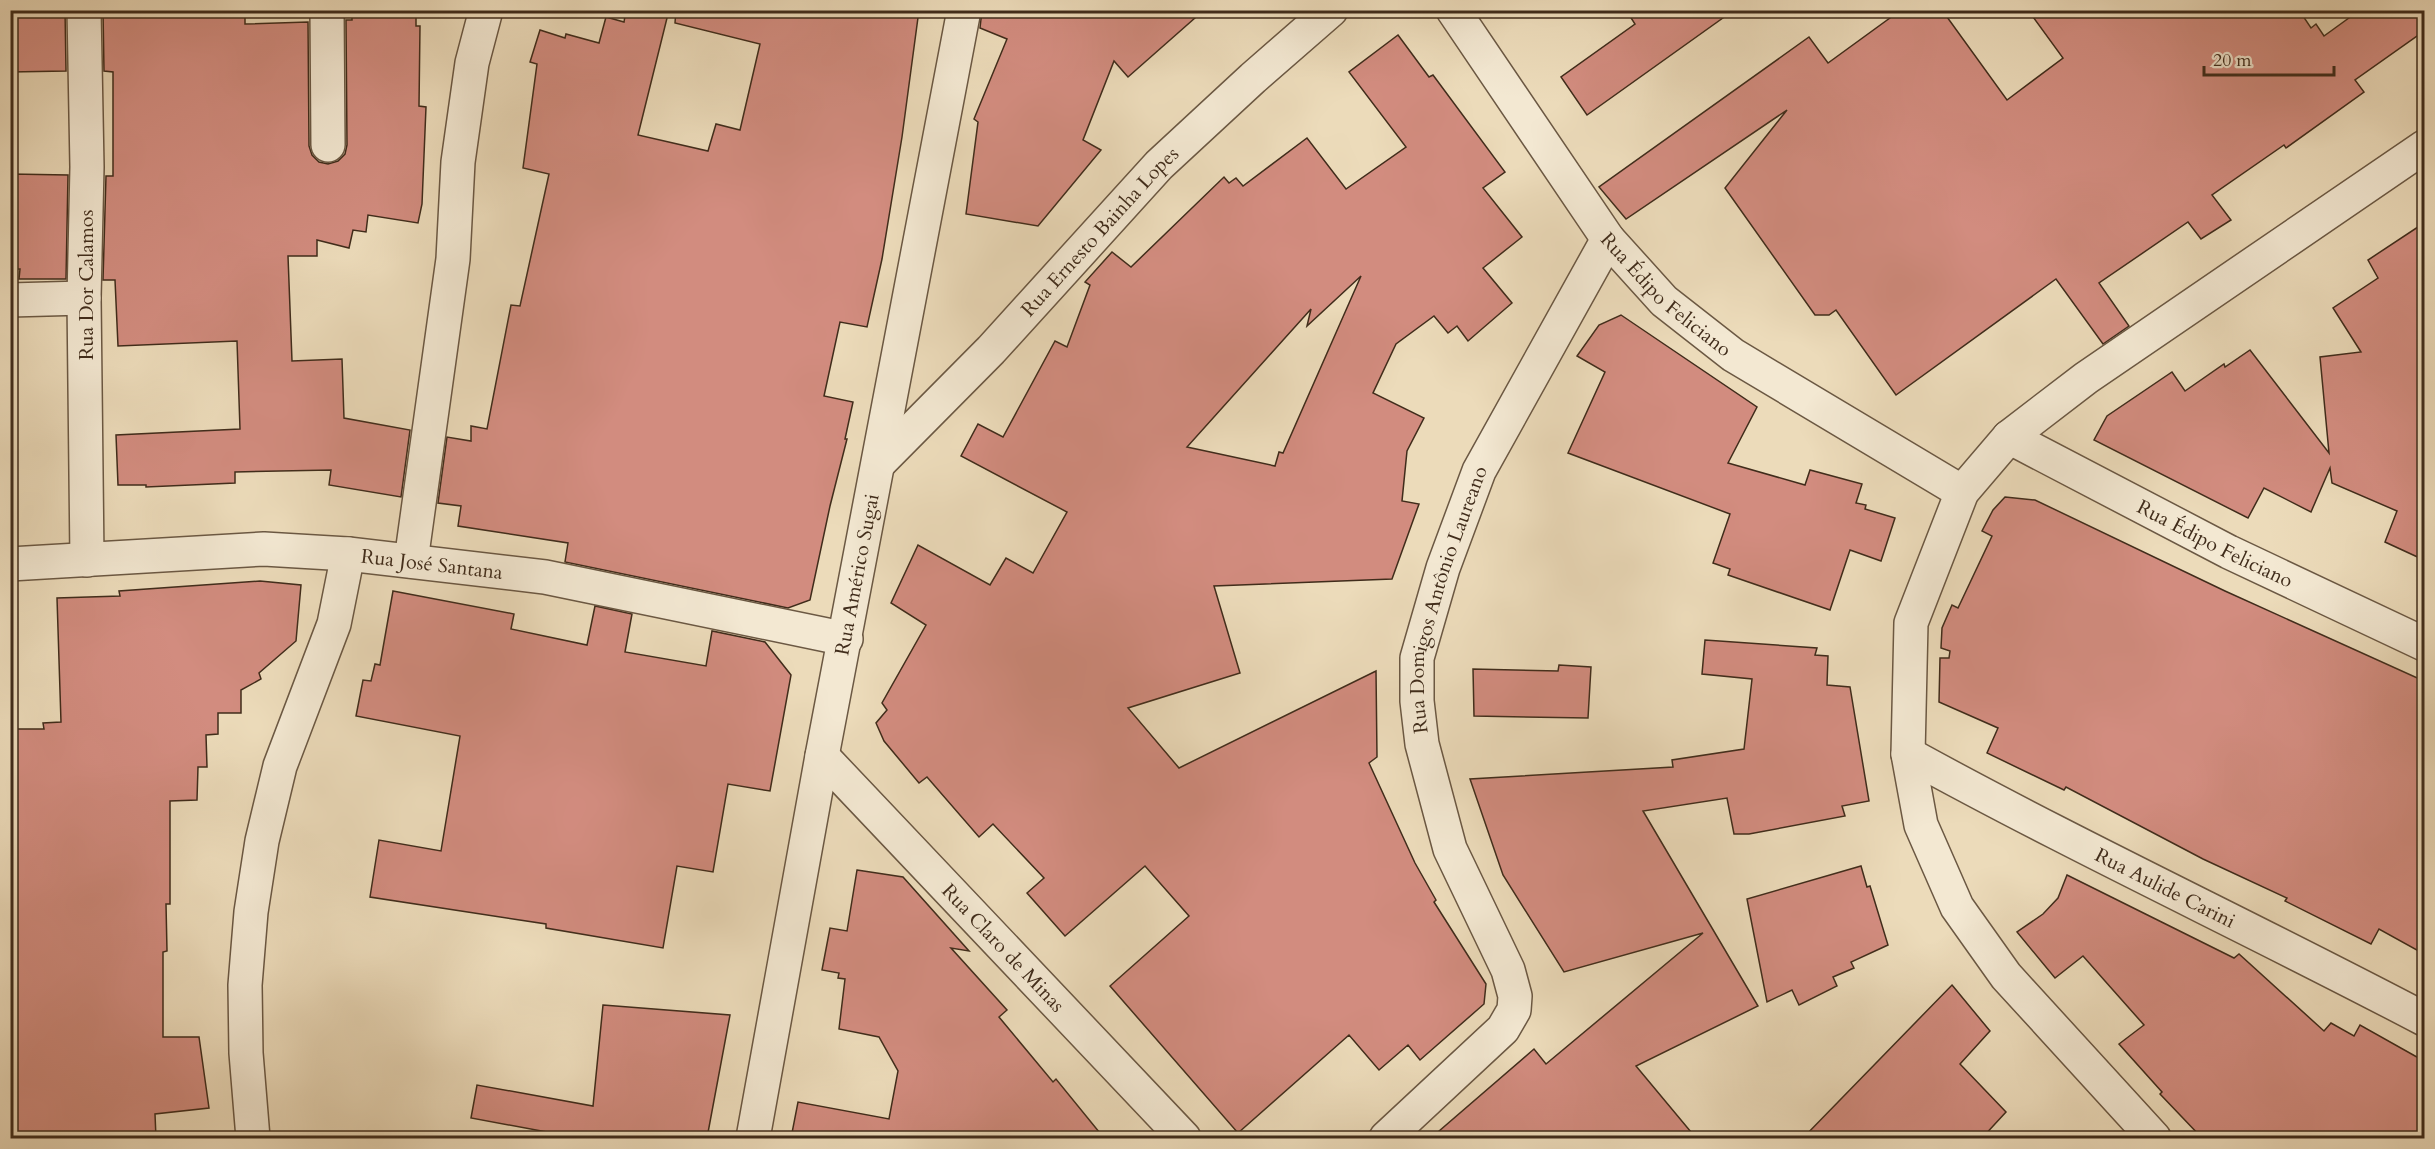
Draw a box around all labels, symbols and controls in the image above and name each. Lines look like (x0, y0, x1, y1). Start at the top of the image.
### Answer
scale bar (2204, 39, 2334, 77)
text: 20 m (2213, 48, 2252, 73)
street label: Rua Ernesto Bainha Lopes (1015, 140, 1184, 322)
street label: Rua Dor Calamos (73, 210, 100, 360)
street label: Rua Édipo Feliciano (1595, 226, 1737, 363)
street label: Rua Domigos Antônio Laureano (1403, 462, 1493, 735)
street label: Rua Américo Sugai (828, 491, 885, 657)
street label: Rua Édipo Feliciano (2133, 493, 2298, 594)
street label: Rua José Santana (359, 542, 505, 586)
street label: Rua Aulide Carini (2091, 841, 2240, 934)
street label: Rua Claro de Minas (936, 877, 1071, 1018)

